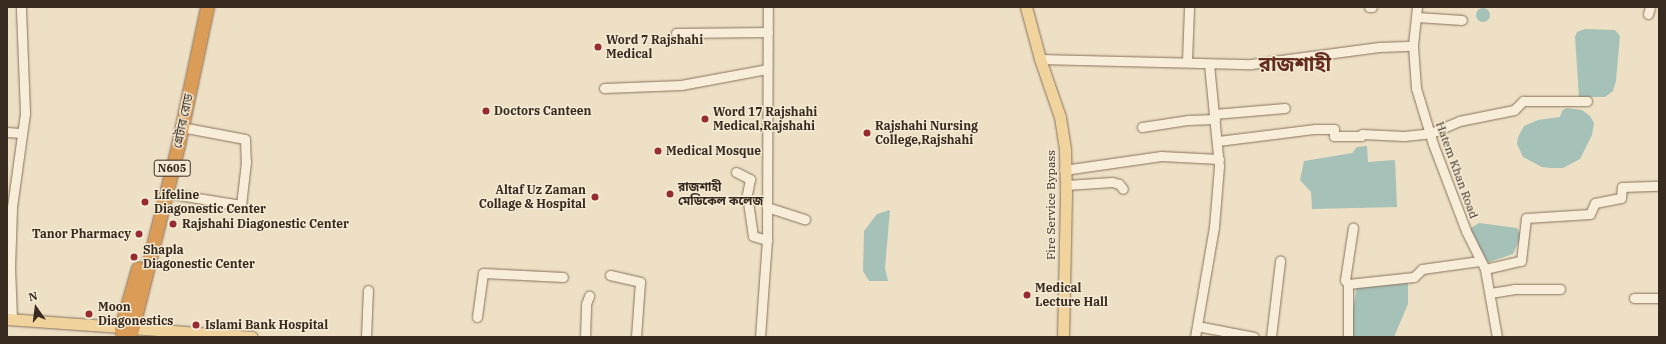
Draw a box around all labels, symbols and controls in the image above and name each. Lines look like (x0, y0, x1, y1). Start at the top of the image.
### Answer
place label: Word 7 Rajshahi Medical (606, 33, 703, 61)
marker: Word 7 Rajshahi Medical (593, 42, 603, 52)
district label: রাজশাহী (1259, 51, 1331, 75)
street label: গ্রেটার রোড (170, 92, 196, 150)
place label: Doctors Canteen (494, 104, 591, 118)
place label: Word 17 Rajshahi Medical,Rajshahi (713, 105, 817, 133)
marker: Doctors Canteen (481, 106, 491, 116)
marker: Word 17 Rajshahi Medical,Rajshahi (700, 114, 710, 124)
place label: Rajshahi Nursing College,Rajshahi (875, 119, 978, 147)
street label: Hatem Khan Road (1433, 119, 1481, 221)
marker: Rajshahi Nursing College,Rajshahi (862, 128, 872, 138)
place label: Medical Mosque (666, 144, 761, 158)
marker: Medical Mosque (653, 146, 663, 156)
street label: Fire Service Bypass (1044, 150, 1058, 260)
road number: N605 (153, 159, 191, 177)
place label: রাজশাহী মেডিকেল কলেজ (678, 180, 763, 208)
place label: Altaf Uz Zaman Collage & Hospital (479, 183, 586, 211)
place label: Lifeline Diagonestic Center (154, 188, 266, 216)
marker: রাজশাহী মেডিকেল কলেজ (665, 189, 675, 199)
marker: Altaf Uz Zaman Collage & Hospital (589, 191, 601, 203)
marker: Lifeline Diagonestic Center (139, 196, 151, 208)
place label: Rajshahi Diagonestic Center (182, 217, 349, 231)
marker: Rajshahi Diagonestic Center (167, 218, 179, 230)
place label: Tanor Pharmacy (32, 227, 131, 241)
marker: Tanor Pharmacy (134, 229, 144, 239)
place label: Shapla Diagonestic Center (143, 243, 255, 271)
marker: Shapla Diagonestic Center (128, 251, 140, 263)
place label: Medical Lecture Hall (1035, 281, 1108, 309)
north arrow (16, 288, 56, 328)
text: N (27, 289, 39, 304)
marker: Medical Lecture Hall (1022, 290, 1032, 300)
place label: Moon Diagonestics (98, 300, 173, 328)
marker: Moon Diagonestics (83, 308, 95, 320)
place label: Islami Bank Hospital (205, 318, 328, 332)
marker: Islami Bank Hospital (190, 319, 202, 331)

